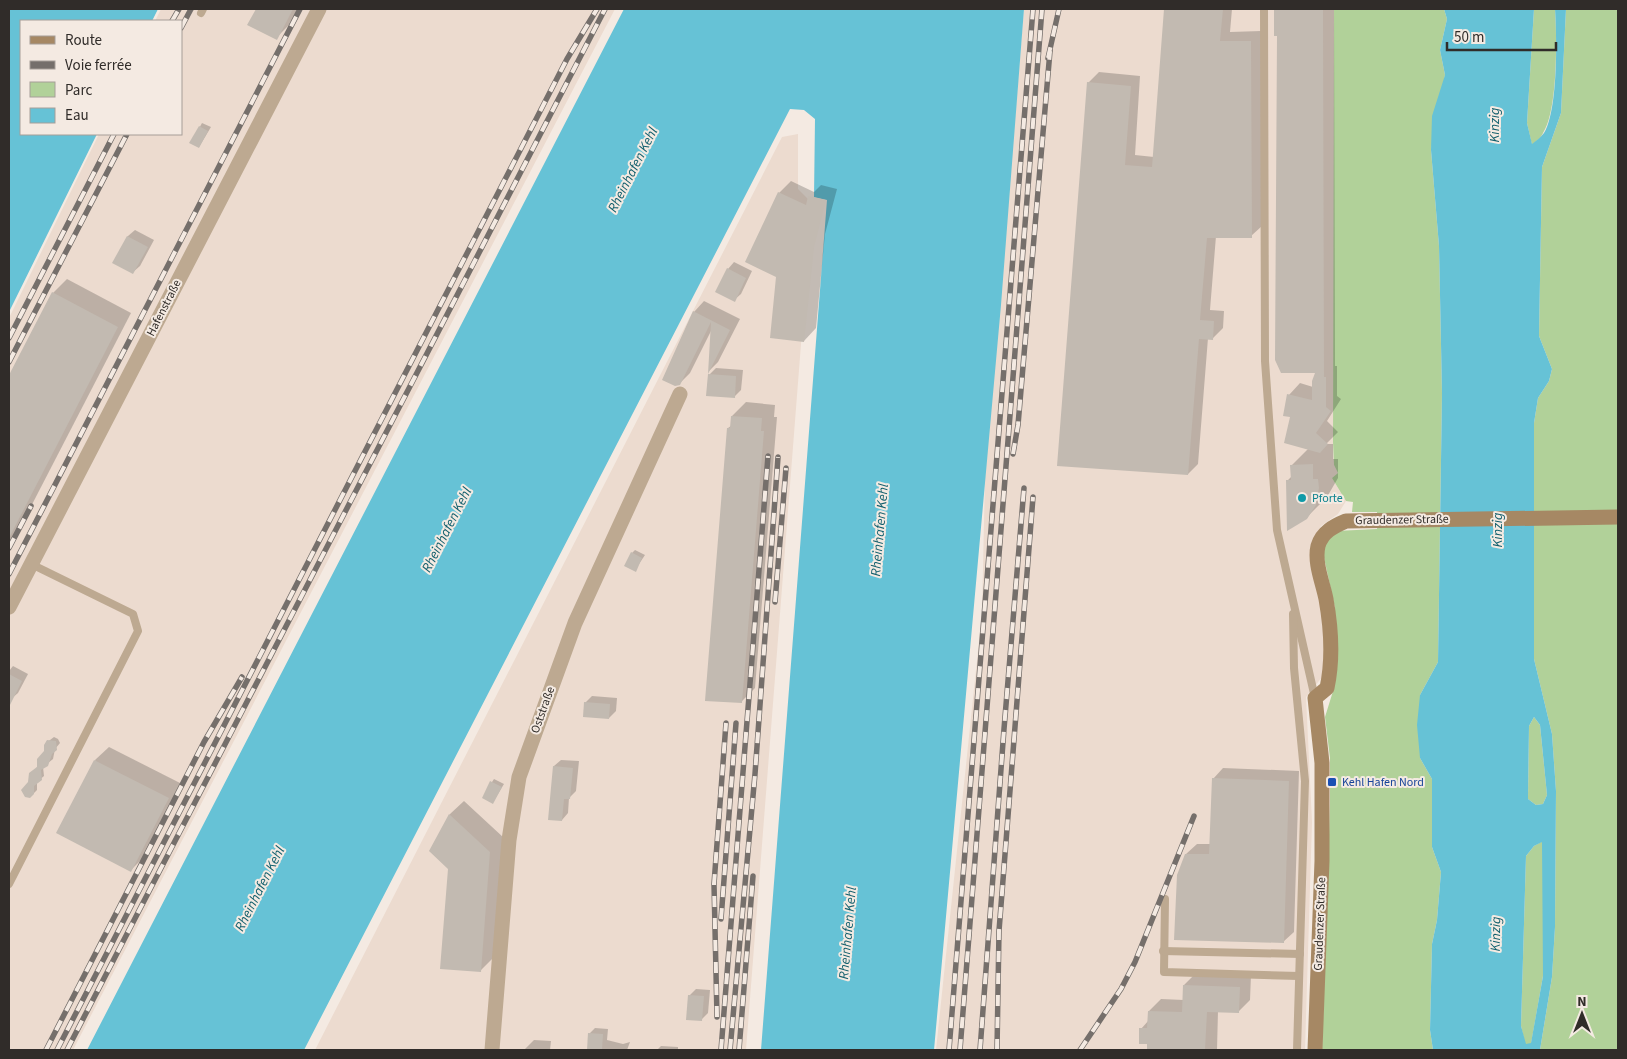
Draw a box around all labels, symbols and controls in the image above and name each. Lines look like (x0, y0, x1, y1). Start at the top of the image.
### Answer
legend (20, 20, 182, 135)
scale bar (1447, 20, 1556, 52)
text: 50 m (1454, 27, 1484, 48)
text: Route (65, 30, 102, 51)
text: Voie ferrée (65, 55, 132, 76)
text: Parc (65, 80, 92, 101)
text: Eau (65, 105, 89, 126)
water label: Kinzig (1485, 108, 1505, 142)
water label: Rheinhafen Kehl (603, 123, 663, 216)
street label: Hafenstraße (142, 277, 186, 339)
water label: Rheinhafen Kehl (866, 482, 894, 577)
water label: Rheinhafen Kehl (417, 483, 477, 576)
place label: Pforte (1312, 490, 1343, 507)
marker: Pforte (1296, 492, 1308, 504)
street label: Graudenzer Straße (1355, 511, 1449, 529)
water label: Kinzig (1488, 513, 1508, 547)
street label: Oststraße (527, 684, 559, 736)
place label: Kehl Hafen Nord (1342, 774, 1424, 791)
marker: Kehl Hafen Nord (1326, 776, 1338, 788)
water label: Rheinhafen Kehl (230, 842, 290, 935)
street label: Graudenzer Straße (1310, 877, 1330, 971)
water label: Rheinhafen Kehl (834, 885, 862, 980)
water label: Kinzig (1486, 916, 1506, 952)
north arrow (1557, 989, 1607, 1039)
text: N (1577, 992, 1587, 1012)

